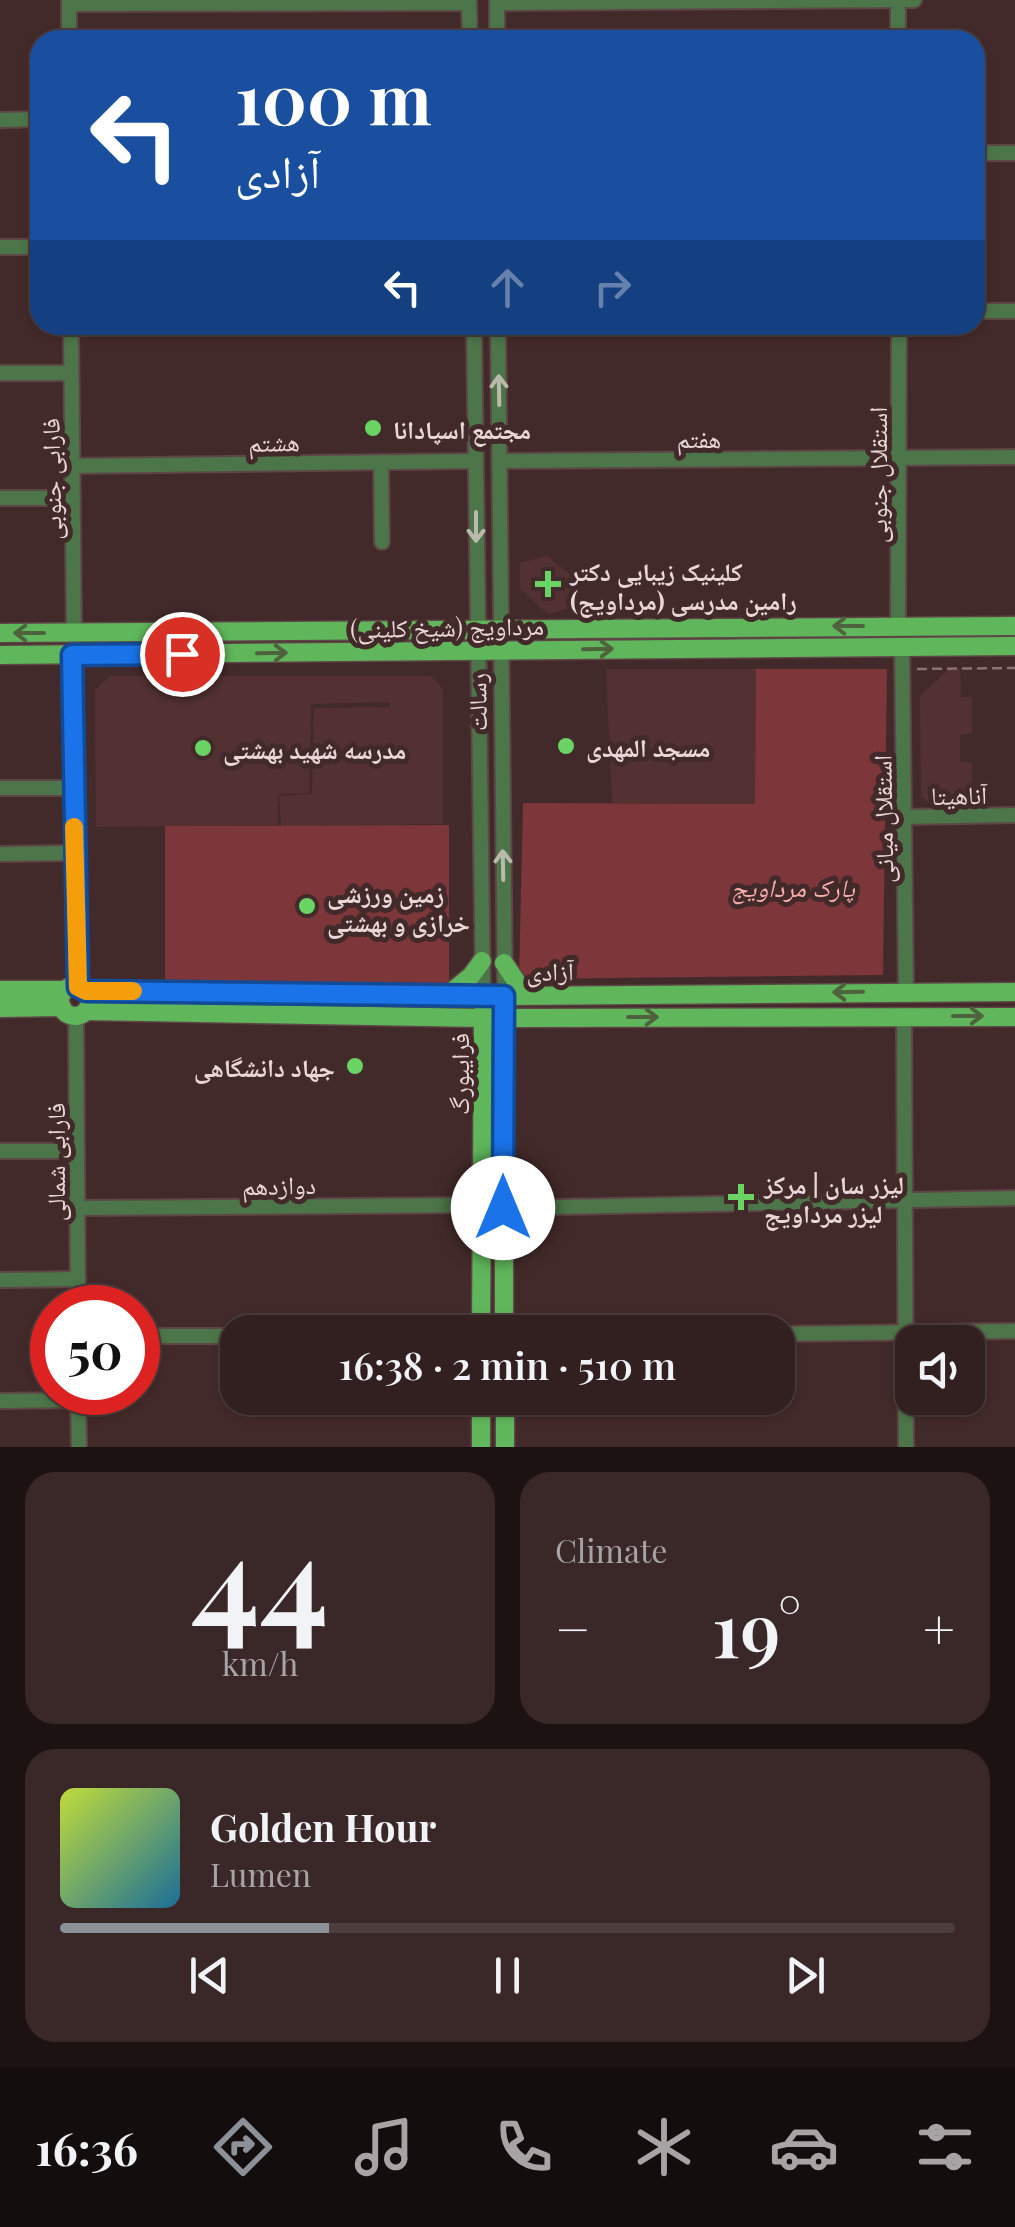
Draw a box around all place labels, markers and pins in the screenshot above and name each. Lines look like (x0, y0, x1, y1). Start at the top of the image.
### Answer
place label: مجتمع اسپادانا (393, 412, 531, 447)
marker: مجتمع اسپادانا (362, 417, 384, 439)
place label: کلینیک زیبایی دکتر رامین مدرسی (مرداویج) (569, 554, 797, 618)
marker: کلینیک زیبایی دکتر رامین مدرسی (مرداویج) (535, 571, 561, 597)
pin (140, 612, 225, 697)
place label: مسجد المهدی (586, 730, 710, 763)
place label: مدرسه شهید بهشتی (223, 732, 406, 766)
marker: مسجد المهدی (555, 735, 577, 757)
marker: مدرسه شهید بهشتی (192, 737, 214, 759)
place label: زمین ورزشی خرازی و بهشتی (327, 876, 470, 939)
marker: زمین ورزشی خرازی و بهشتی (296, 895, 318, 917)
place label: جهاد دانشگاهی (194, 1050, 335, 1084)
marker: جهاد دانشگاهی (344, 1055, 366, 1077)
place label: لیزر سان | مرکز لیزر مرداویج (763, 1167, 904, 1231)
marker: لیزر سان | مرکز لیزر مرداویج (728, 1184, 754, 1210)

